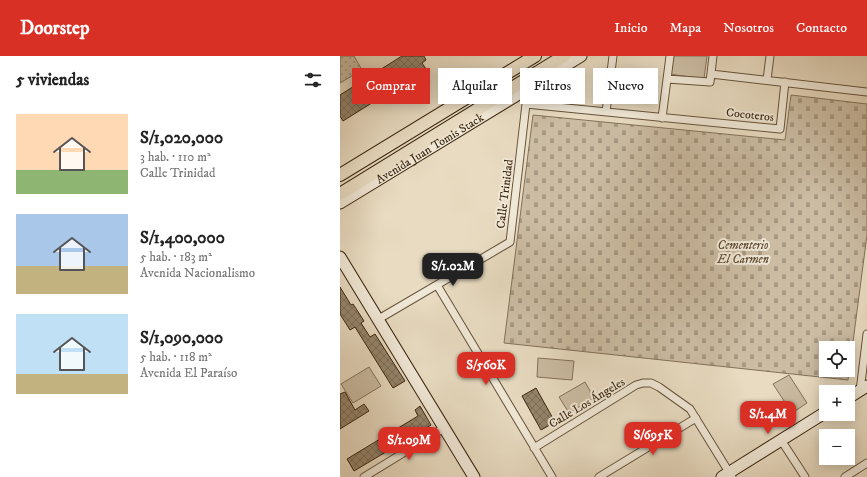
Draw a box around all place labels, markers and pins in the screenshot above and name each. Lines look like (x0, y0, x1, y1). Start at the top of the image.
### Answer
pin: S/1.02M (416, 253, 490, 287)
pin: S/560K (453, 352, 519, 386)
pin: S/1.4M (735, 401, 801, 435)
pin: S/695K (620, 422, 686, 456)
pin: S/1.09M (372, 427, 446, 461)

